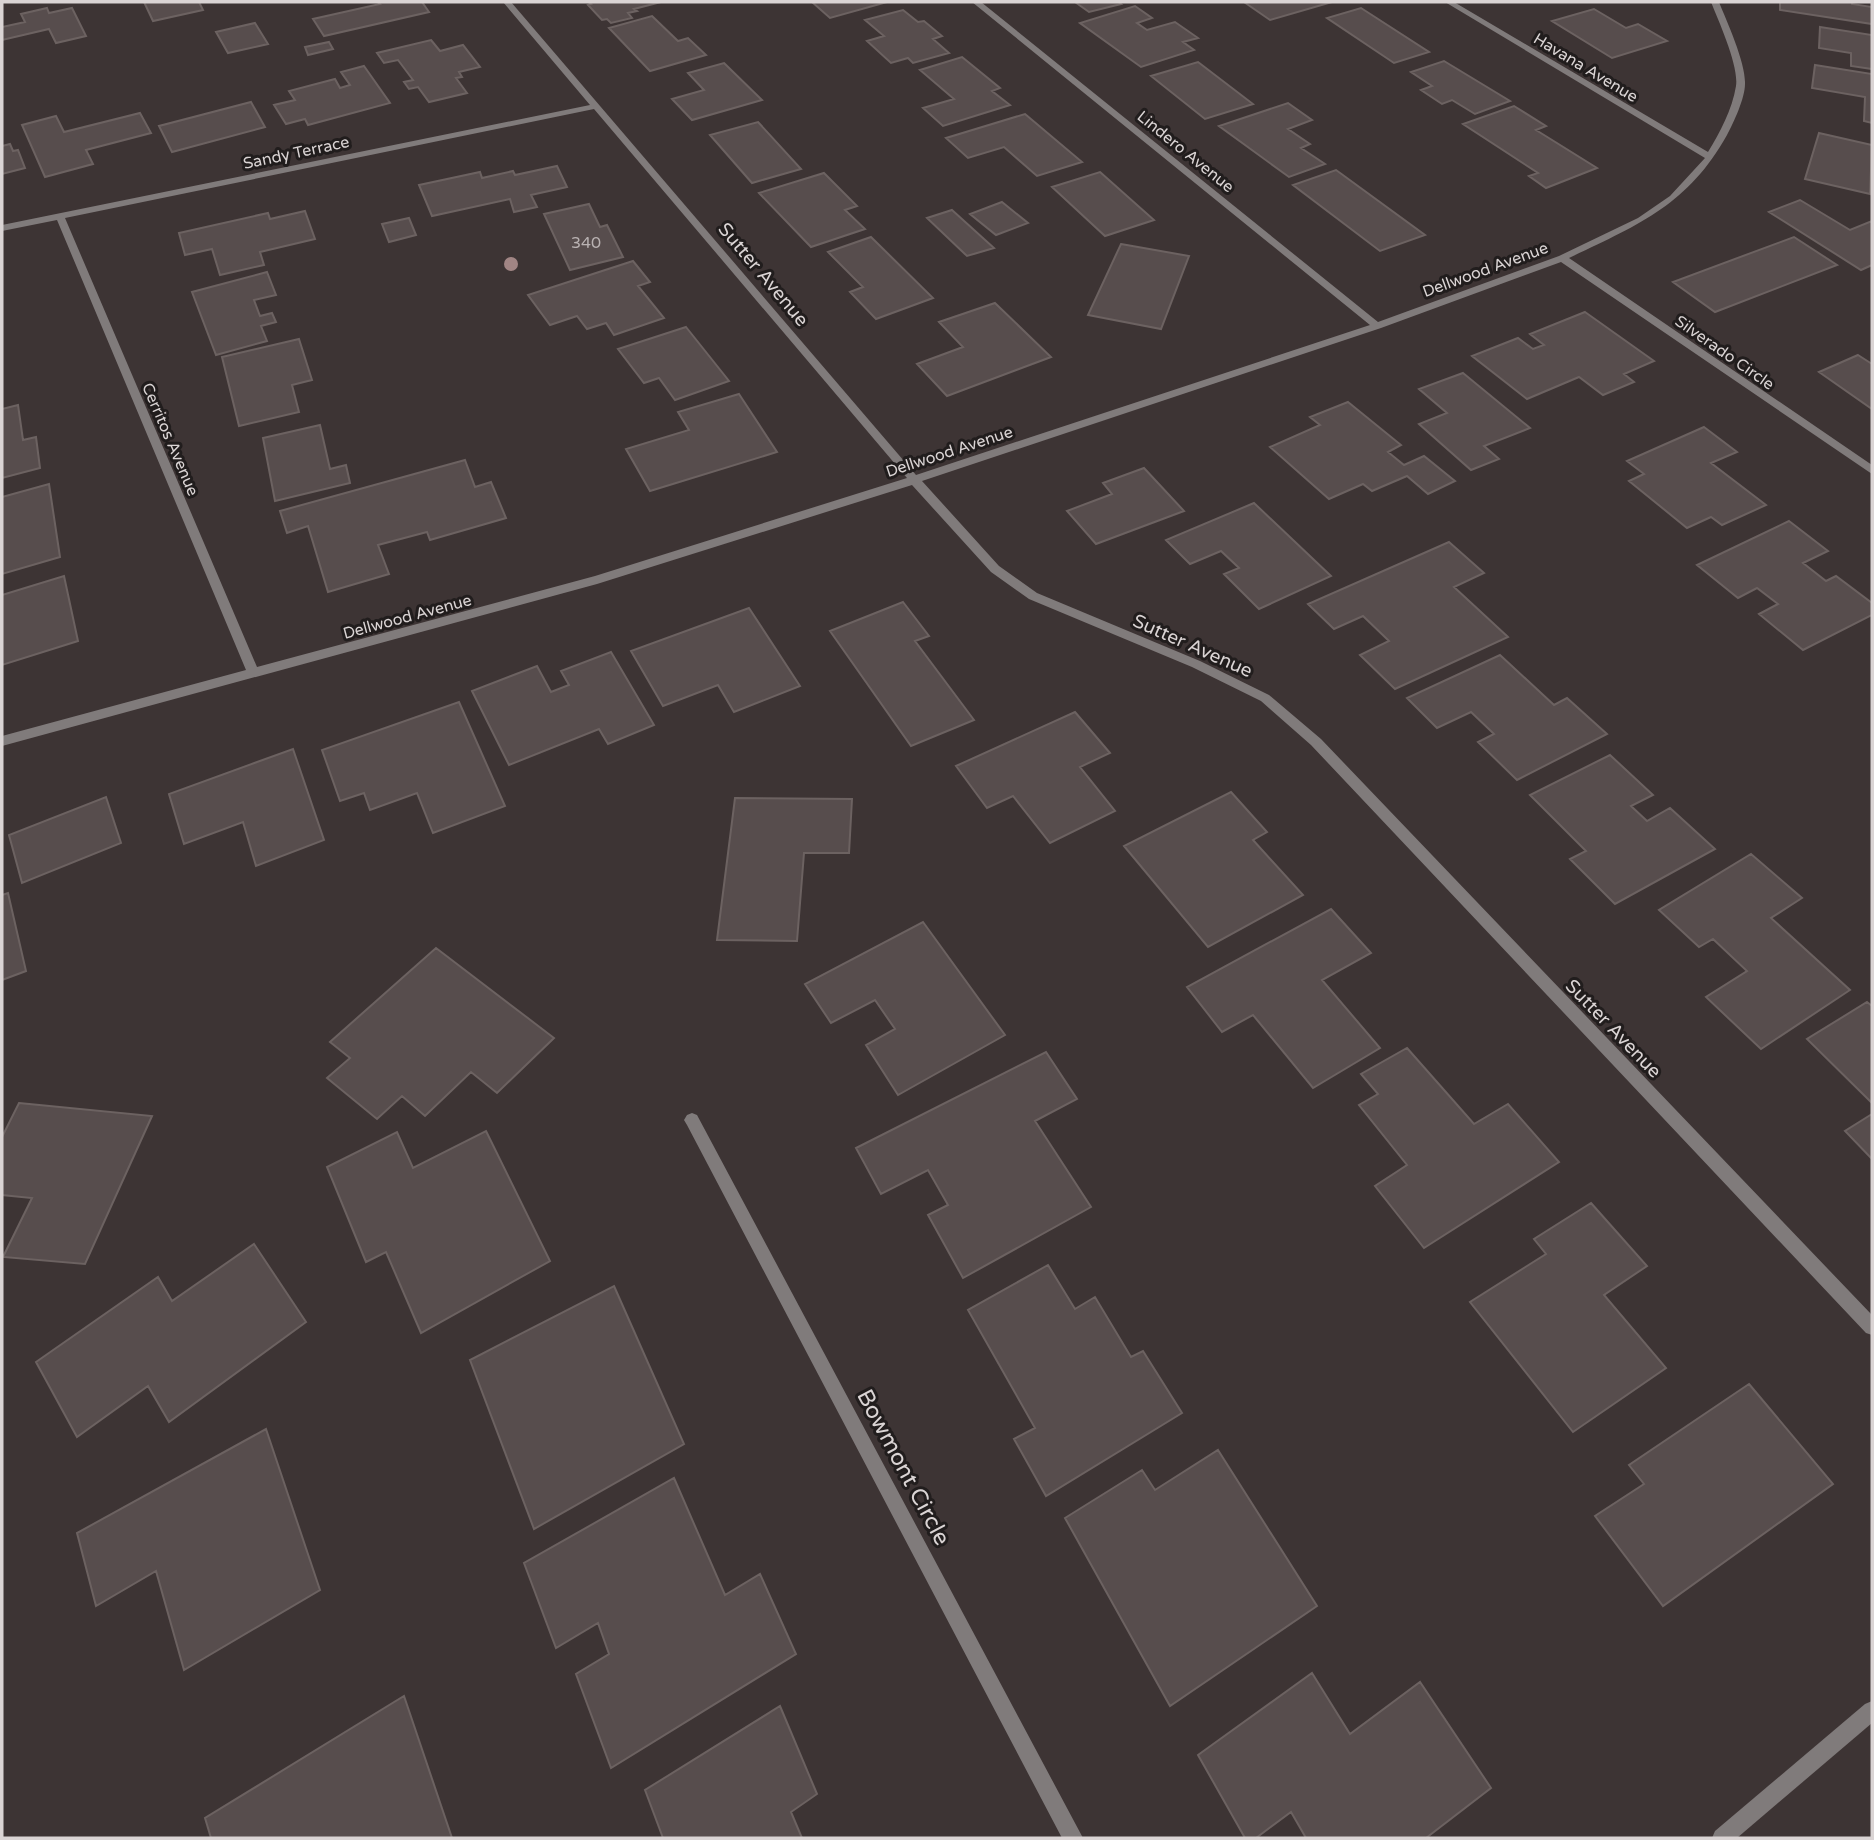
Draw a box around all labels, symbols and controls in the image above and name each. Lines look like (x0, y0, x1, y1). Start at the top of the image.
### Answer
street label: Havana Avenue (1530, 29, 1641, 107)
street label: Lindero Avenue (1133, 107, 1238, 197)
street label: Sandy Terrace (241, 132, 351, 174)
street label: Sutter Avenue (714, 218, 813, 331)
house number: 340 (571, 233, 601, 253)
street label: Dellwood Avenue (1420, 238, 1551, 302)
street label: Silverado Circle (1671, 311, 1778, 395)
street label: Cerritos Avenue (137, 380, 203, 499)
street label: Dellwood Avenue (883, 422, 1015, 482)
street label: Dellwood Avenue (341, 590, 474, 644)
street label: Sutter Avenue (1129, 610, 1256, 682)
street label: Sutter Avenue (1561, 975, 1666, 1083)
street label: Bowmont Circle (850, 1385, 956, 1550)

